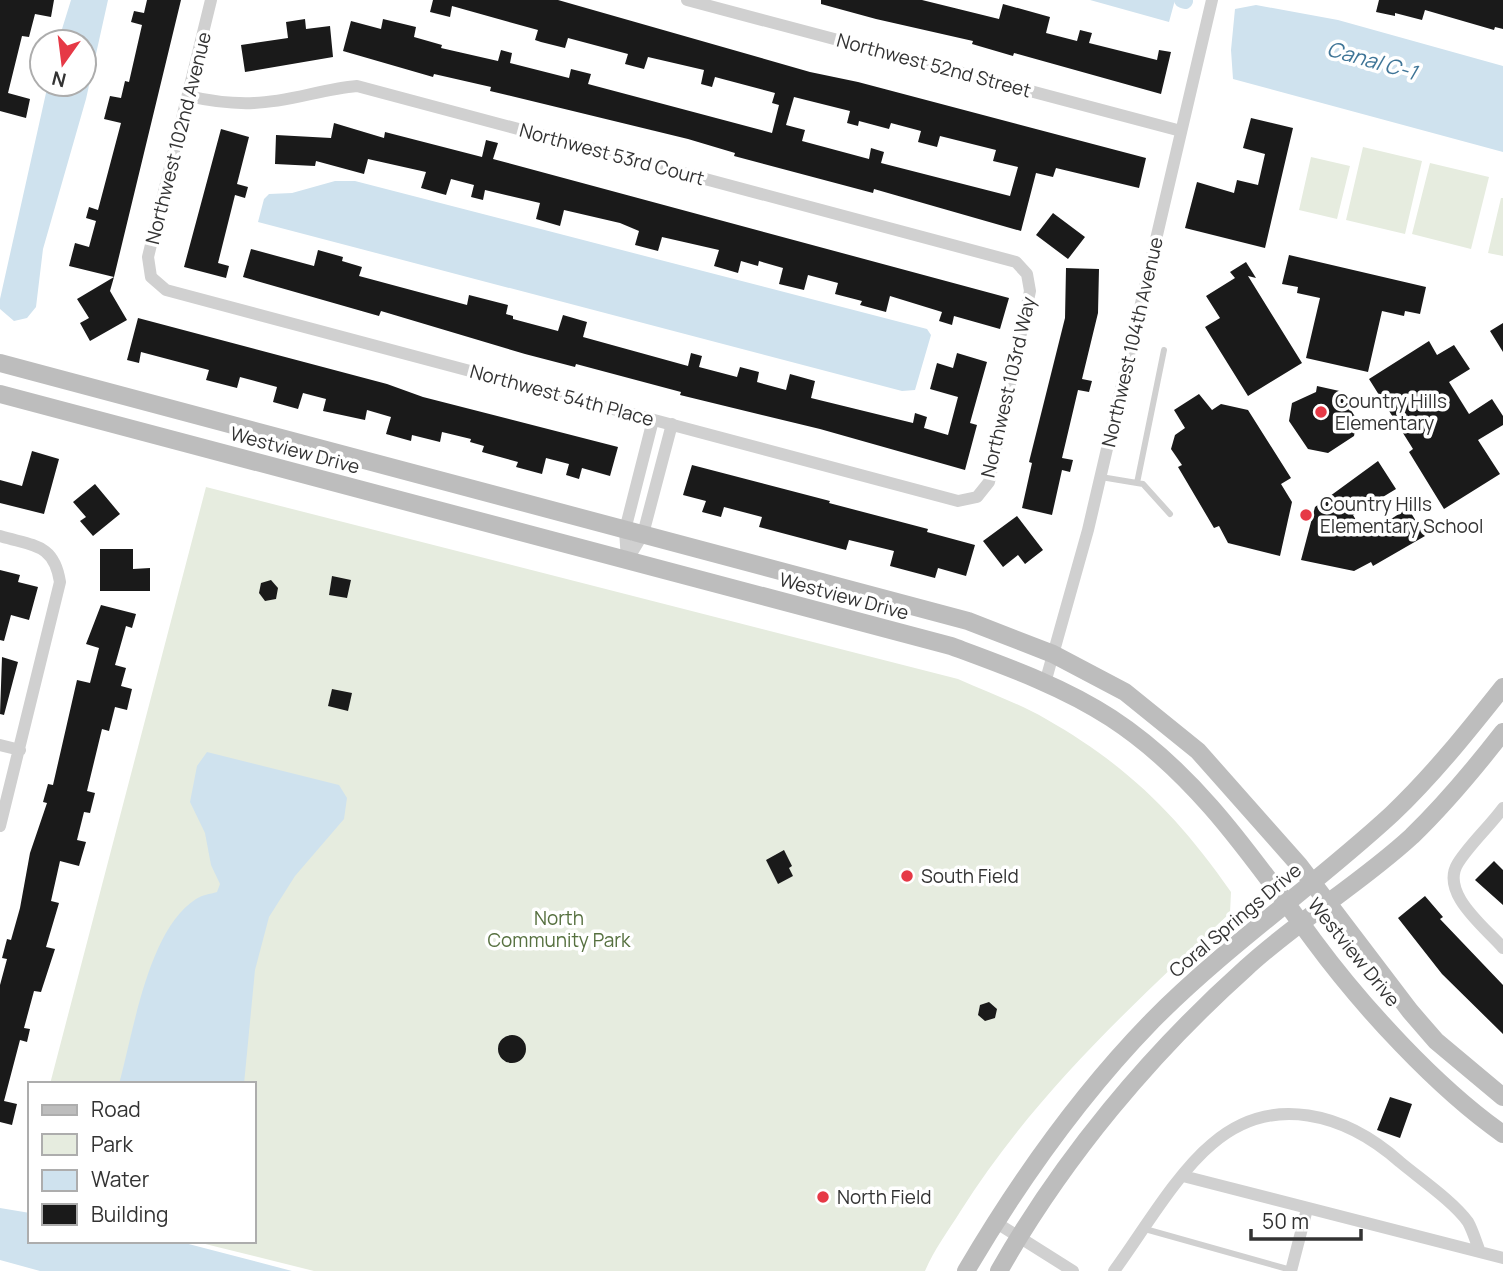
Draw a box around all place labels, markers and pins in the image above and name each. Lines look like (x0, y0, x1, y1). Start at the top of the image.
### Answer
place label: Country Hills Elementary (1335, 388, 1447, 436)
marker: Country Hills Elementary (1313, 404, 1329, 420)
place label: Country Hills Elementary School (1320, 491, 1483, 539)
marker: Country Hills Elementary School (1298, 507, 1314, 523)
place label: South Field (921, 863, 1019, 889)
marker: South Field (899, 868, 915, 884)
place label: North Field (837, 1184, 932, 1210)
marker: North Field (815, 1189, 831, 1205)

